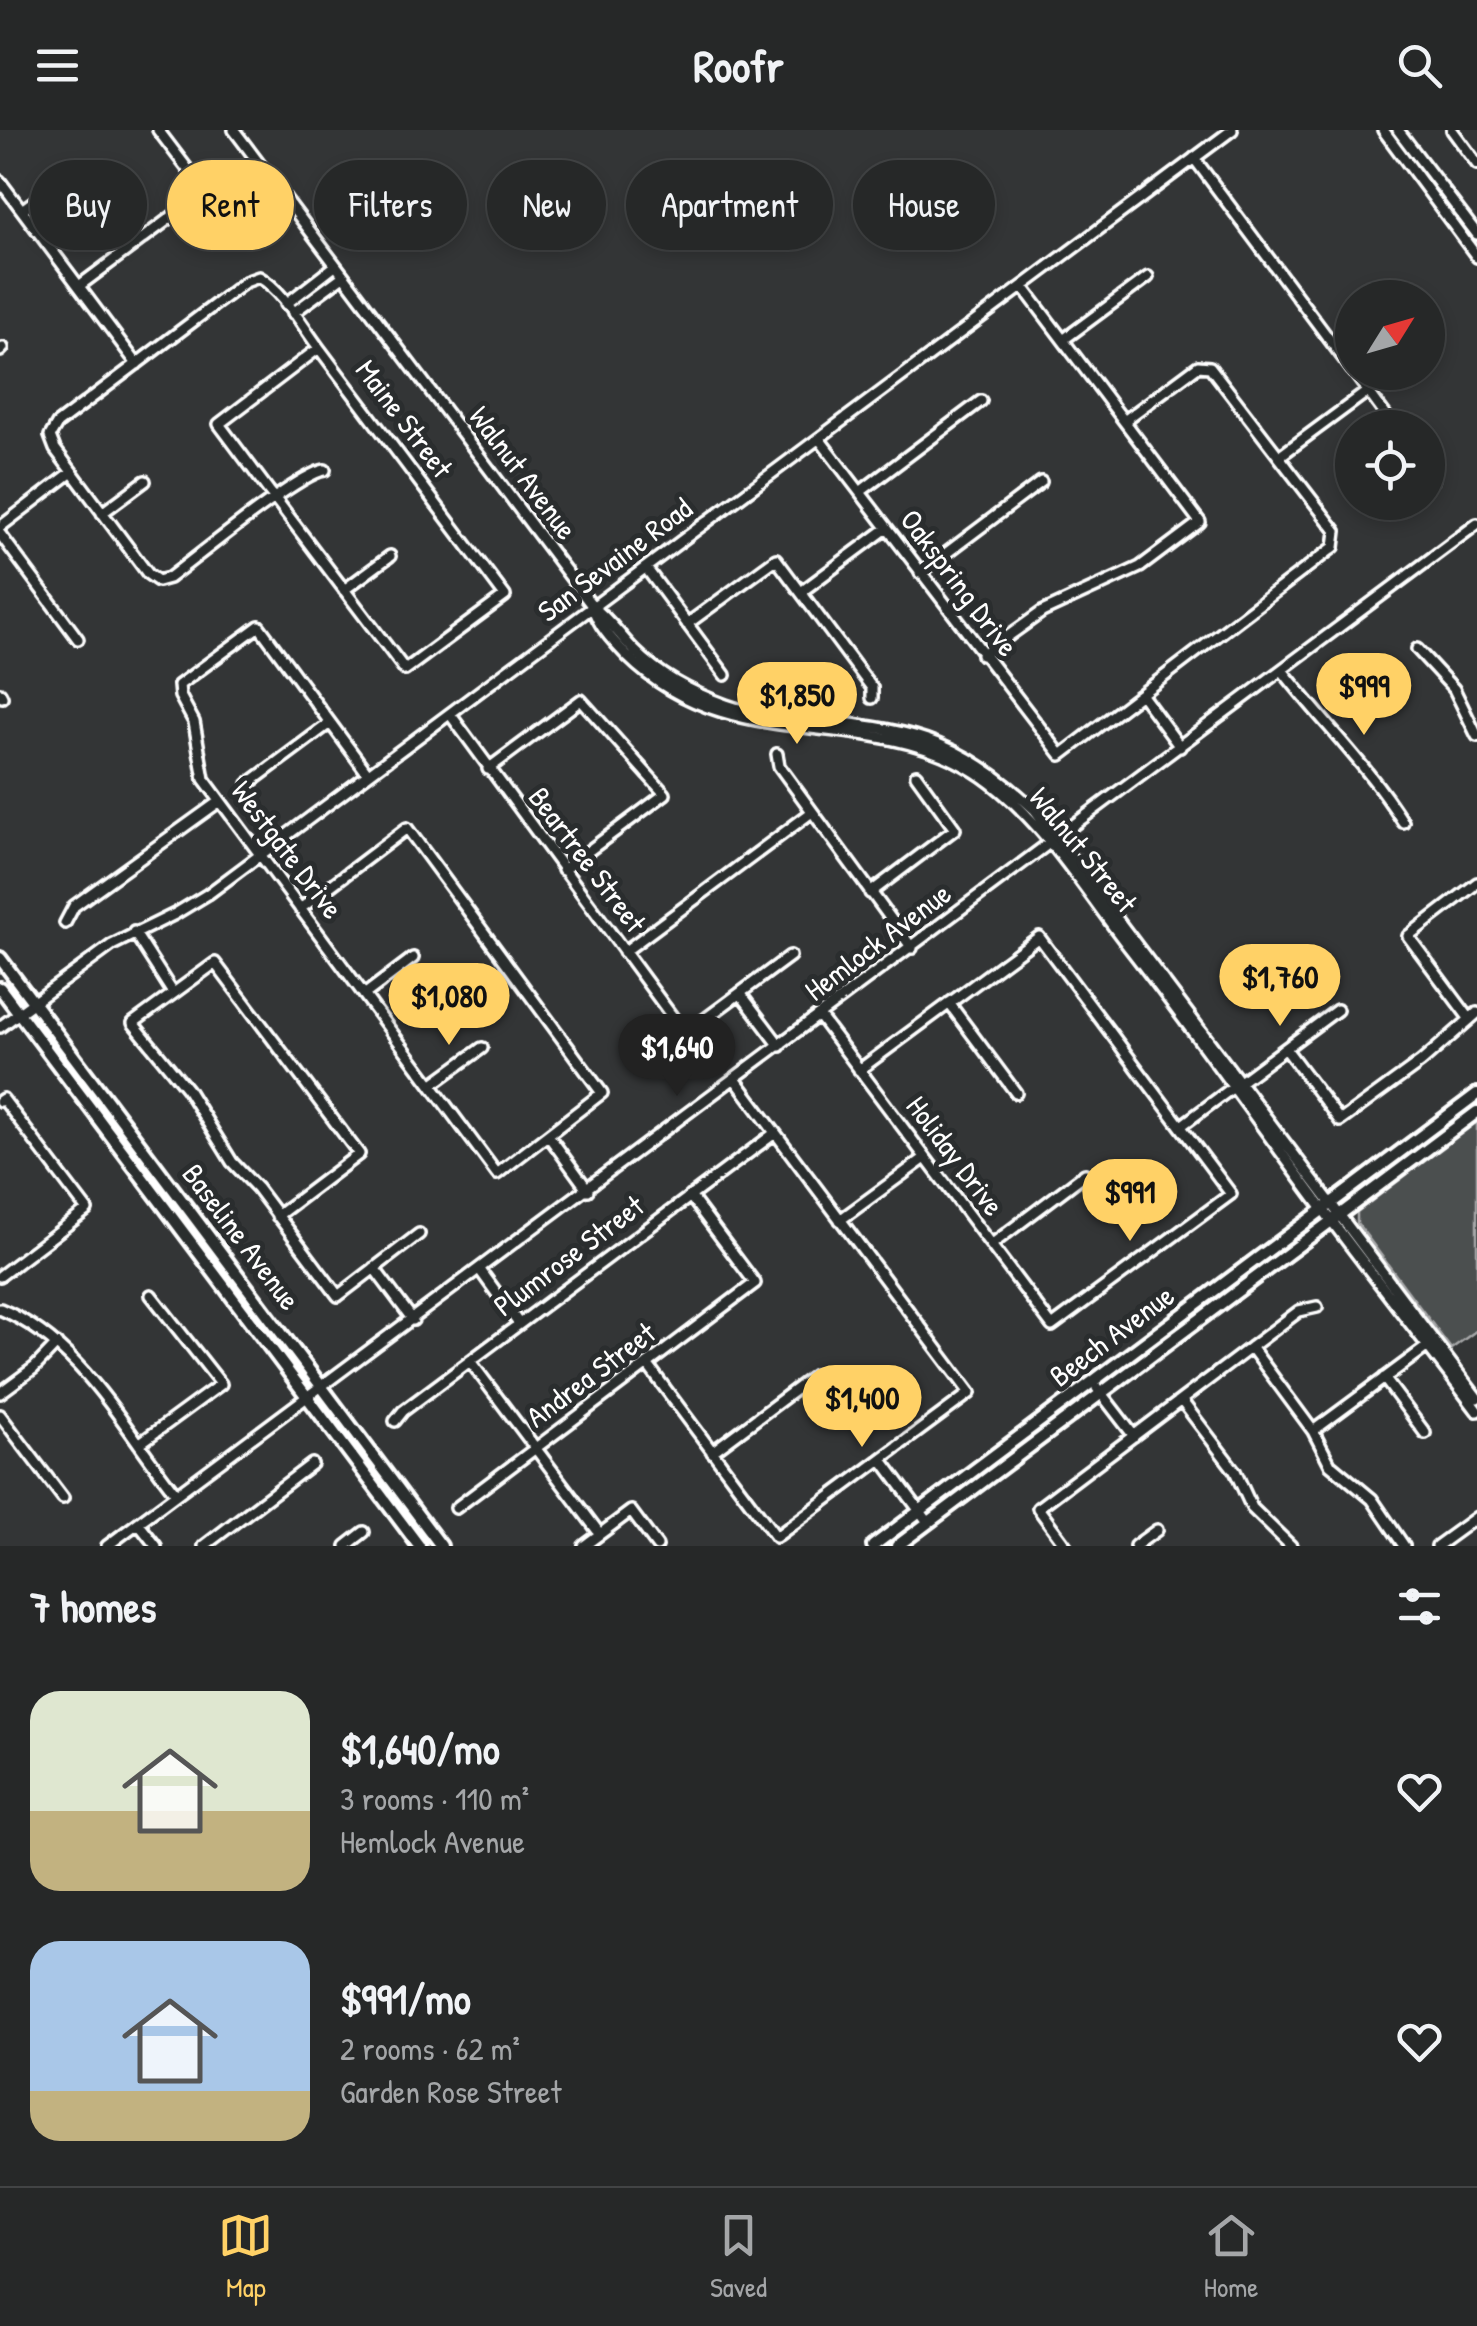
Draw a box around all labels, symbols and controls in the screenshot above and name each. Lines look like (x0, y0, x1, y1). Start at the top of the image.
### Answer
text: Roofr (693, 35, 784, 96)
icon: menu (30, 38, 85, 93)
icon: search (1392, 38, 1447, 93)
chip: Buy (30, 160, 147, 250)
chip: Rent (167, 160, 294, 250)
chip: Filters (314, 160, 467, 250)
chip: New (487, 160, 606, 250)
chip: Apartment (626, 160, 833, 250)
chip: House (853, 160, 995, 250)
north arrow (1335, 280, 1445, 390)
map controls (1335, 280, 1445, 520)
street label: Maine Street (347, 351, 463, 486)
street label: Walnut Avenue (461, 398, 587, 547)
button: locate (1335, 410, 1445, 520)
street label: San Sevaine Road (529, 488, 700, 630)
street label: Oakspring Drive (892, 501, 1028, 664)
pin: $999 (1305, 653, 1423, 738)
pin: $1,850 (716, 662, 878, 747)
text: $999 (1338, 664, 1390, 707)
text: $1,850 (759, 673, 835, 716)
street label: Westgate Drive (223, 772, 353, 927)
street label: Beartree Street (520, 778, 656, 941)
street label: Walnut Street (1021, 778, 1147, 921)
street label: Hemlock Avenue (796, 873, 959, 1009)
pin: $1,760 (1199, 944, 1361, 1029)
text: $1,760 (1241, 955, 1319, 998)
pin: $1,080 (368, 963, 530, 1048)
text: $1,080 (411, 974, 487, 1017)
pin: $1,640 (596, 1014, 758, 1099)
text: $1,640 (640, 1025, 714, 1068)
street label: Holiday Drive (898, 1087, 1014, 1224)
street label: Baseline Avenue (174, 1155, 310, 1318)
pin: $991 (1071, 1159, 1189, 1244)
text: $991 (1104, 1170, 1156, 1213)
street label: Plumrose Street (485, 1185, 652, 1325)
street label: Beech Avenue (1041, 1275, 1182, 1395)
street label: Andrea Street (518, 1312, 664, 1436)
pin: $1,400 (781, 1365, 943, 1450)
text: $1,400 (825, 1376, 899, 1419)
text: 7 homes (30, 1578, 156, 1635)
icon: filters (1392, 1579, 1447, 1634)
text: $1,640/mo (340, 1720, 500, 1777)
icon: home (110, 1731, 230, 1851)
icon: heart (1392, 1764, 1447, 1819)
text: 3 rooms · 110 m² (340, 1777, 529, 1820)
text: Hemlock Avenue (340, 1820, 525, 1863)
text: $991/mo (340, 1970, 471, 2027)
icon: home (110, 1981, 230, 2101)
icon: heart (1392, 2014, 1447, 2069)
text: 2 rooms · 62 m² (340, 2027, 520, 2070)
text: Garden Rose Street (340, 2070, 562, 2113)
tab: Map (218, 2208, 273, 2306)
tab: Saved (710, 2208, 767, 2306)
tab: Home (1204, 2208, 1259, 2306)

